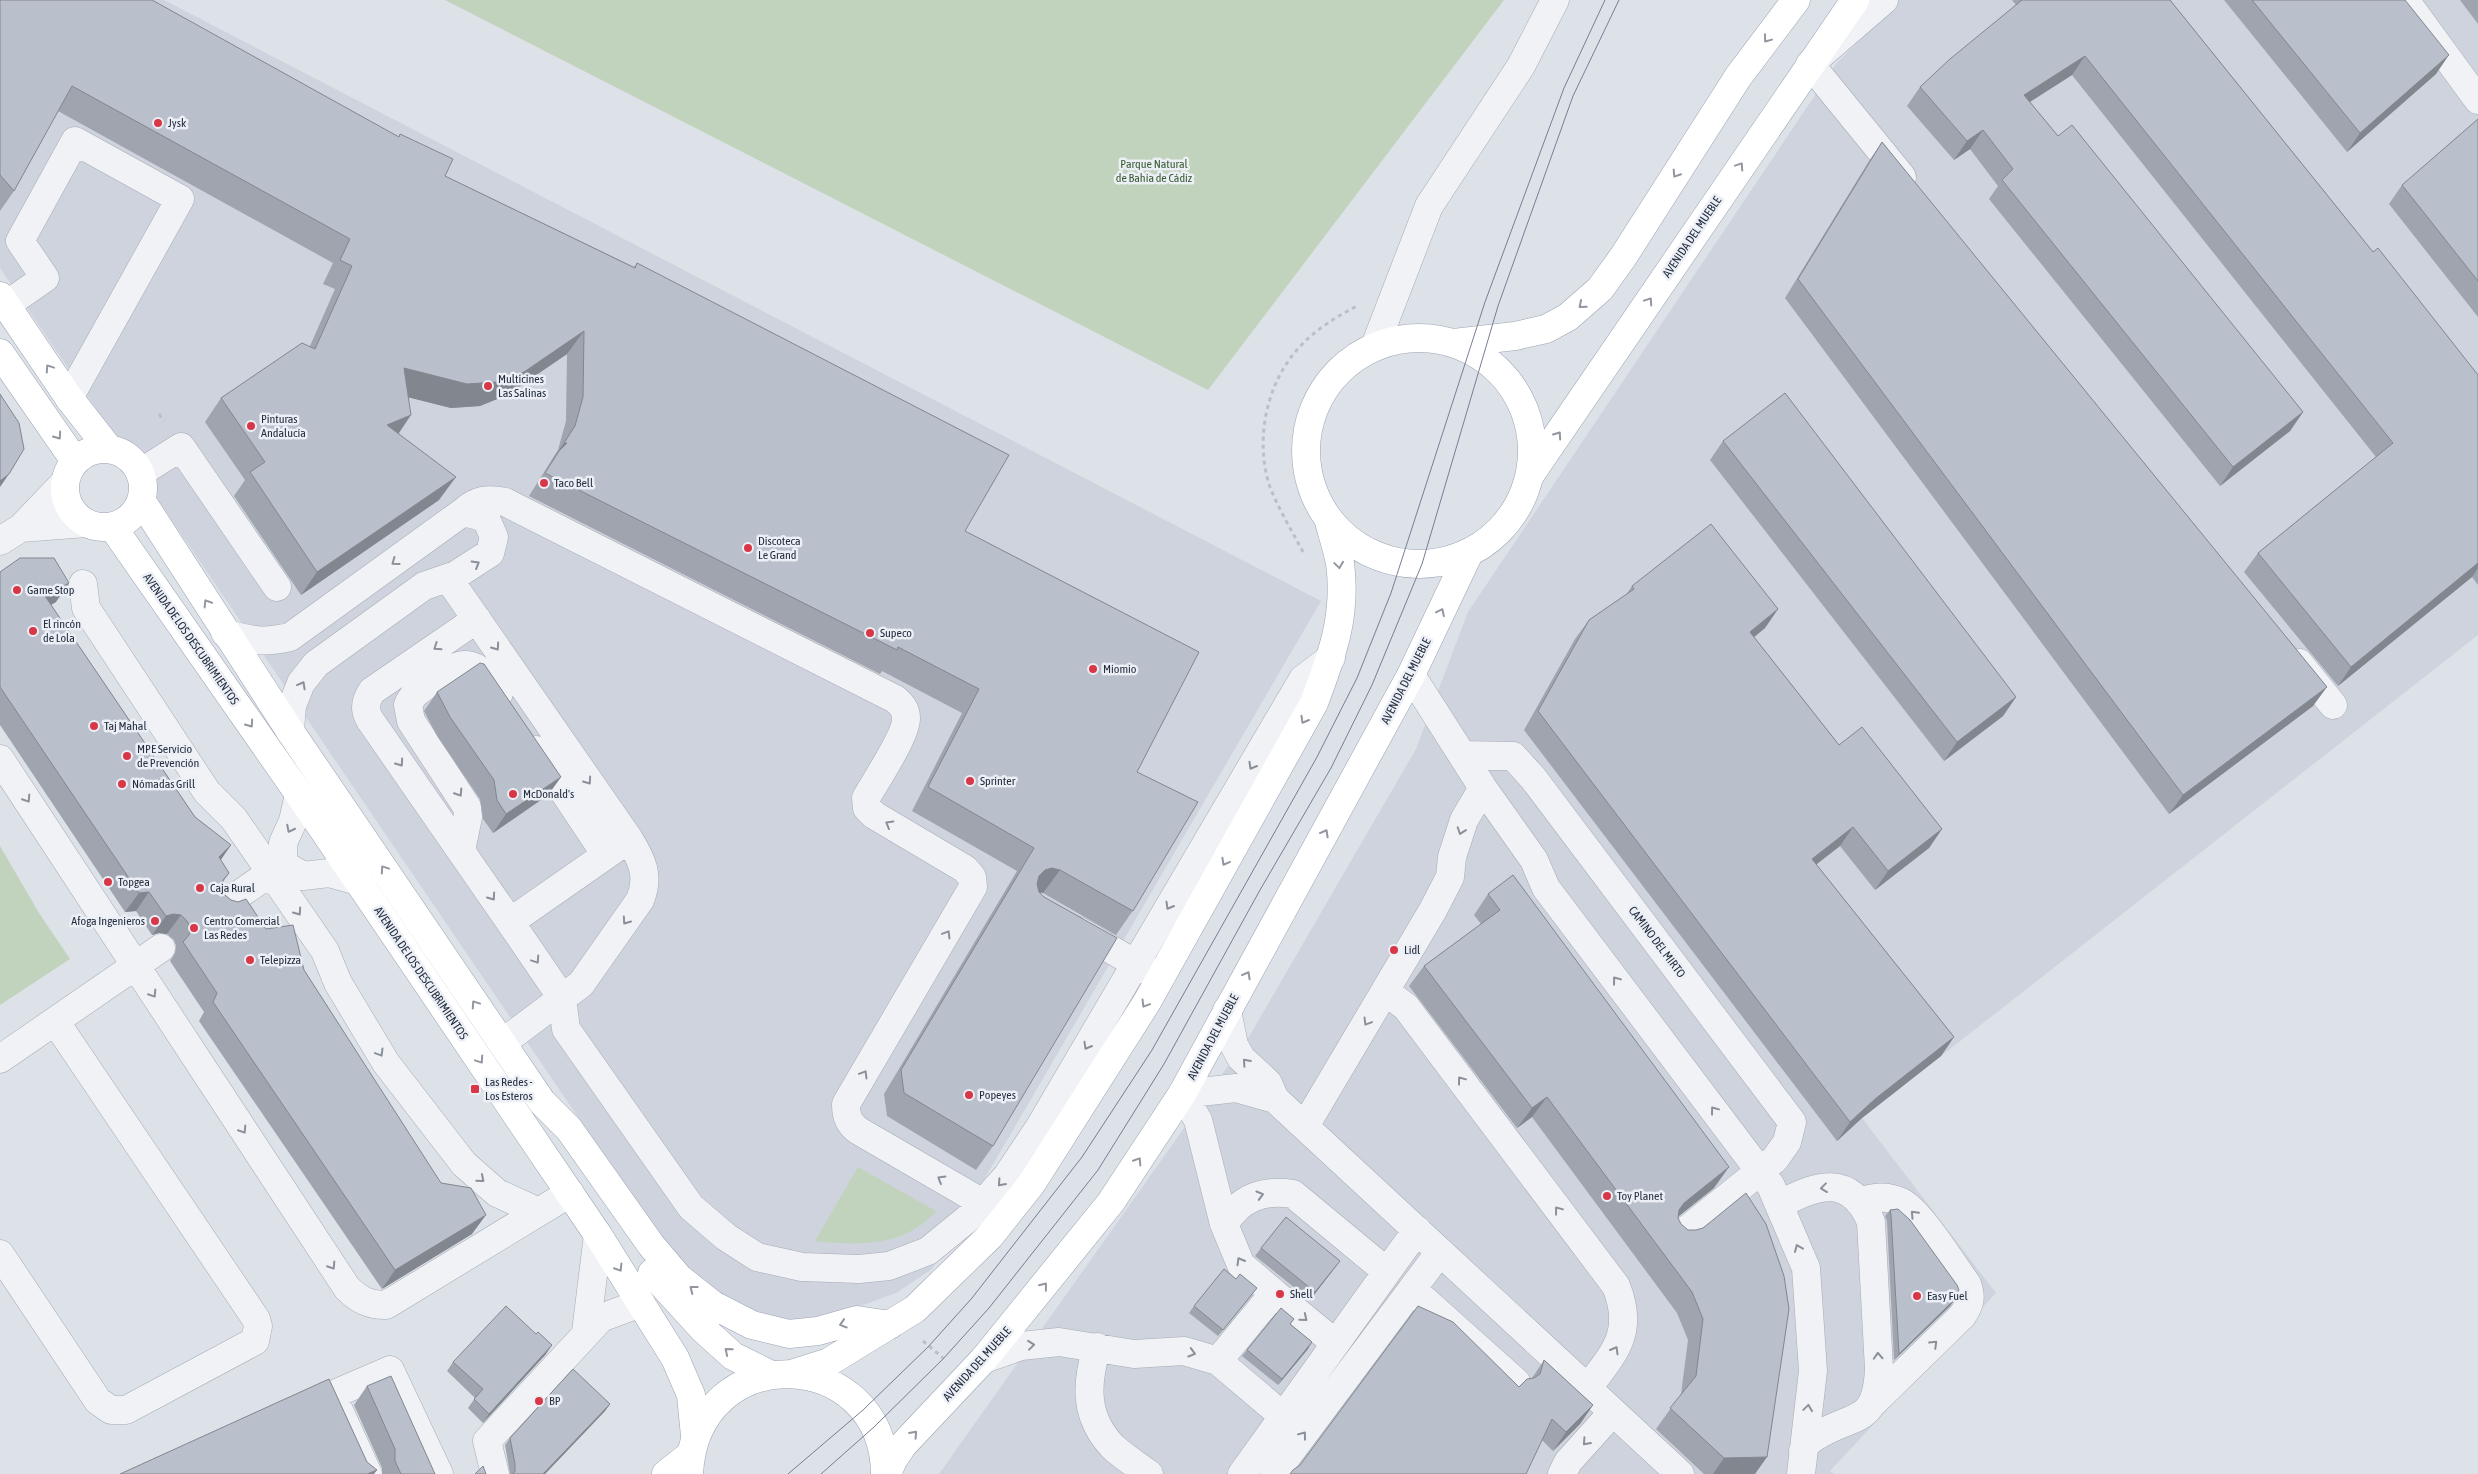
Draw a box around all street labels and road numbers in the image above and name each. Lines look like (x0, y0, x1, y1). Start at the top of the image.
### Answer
street label: AVENIDA DEL MUEBLE (1660, 194, 1724, 280)
street label: AVENIDA DE LOS DESCUBRIMIENTOS (140, 571, 242, 707)
street label: AVENIDA DEL MUEBLE (1378, 636, 1434, 726)
street label: AVENIDA DE LOS DESCUBRIMIENTOS (371, 904, 471, 1042)
street label: CAMINO DEL MIRTO (1626, 904, 1688, 980)
street label: AVENIDA DEL MUEBLE (1185, 992, 1241, 1082)
street label: AVENIDA DEL MUEBLE (940, 1324, 1014, 1404)

